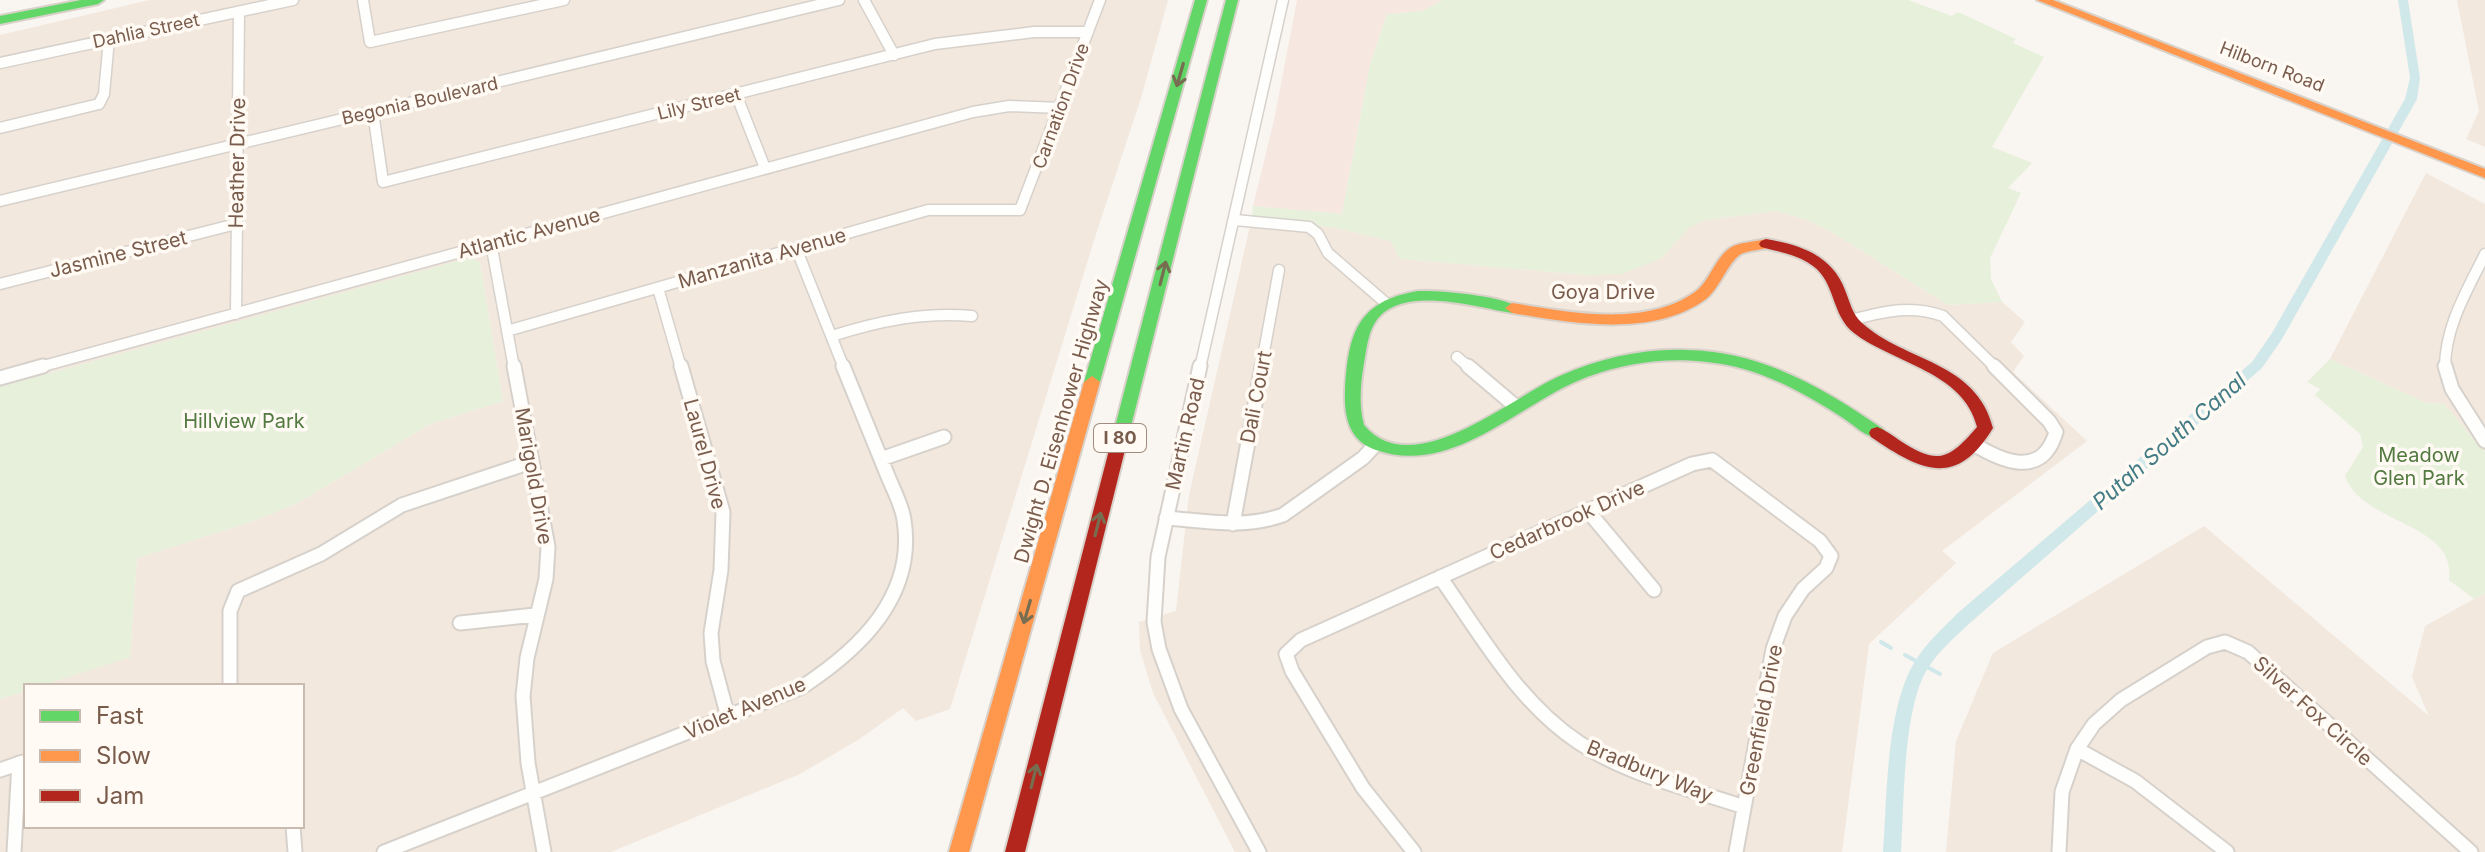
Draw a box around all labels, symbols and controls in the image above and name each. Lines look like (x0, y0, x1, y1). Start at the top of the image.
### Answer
street label: Dahlia Street (91, 9, 201, 52)
street label: Hilborn Road (2217, 37, 2327, 96)
street label: Carnation Drive (1028, 40, 1093, 172)
one-way arrow (1171, 62, 1186, 88)
street label: Begonia Boulevard (340, 72, 500, 129)
street label: Lily Street (655, 83, 743, 124)
street label: Heather Drive (224, 97, 250, 229)
street label: Atlantic Avenue (455, 202, 603, 264)
street label: Manzanita Avenue (675, 223, 849, 293)
street label: Jasmine Street (47, 225, 190, 283)
one-way arrow (1156, 260, 1171, 286)
street label: Dwight D. Eisenhower Highway (1009, 276, 1113, 566)
street label: Goya Drive (1551, 280, 1655, 304)
street label: Dali Court (1235, 348, 1277, 445)
water label: Putah South Canal (2087, 367, 2252, 515)
street label: Martin Road (1160, 376, 1210, 492)
street label: Laurel Drive (679, 396, 731, 512)
street label: Marigold Drive (510, 406, 558, 546)
park label: Hillview Park (183, 409, 305, 433)
road number: I 80 (1094, 424, 1146, 452)
park label: Meadow Glen Park (2373, 443, 2465, 490)
street label: Cedarbrook Drive (1486, 475, 1648, 565)
one-way arrow (1092, 512, 1107, 538)
one-way arrow (1019, 599, 1034, 625)
street label: Greenfield Drive (1735, 642, 1787, 798)
street label: Silver Fox Circle (2249, 651, 2377, 771)
street label: Violet Avenue (681, 672, 809, 744)
legend (24, 684, 304, 828)
text: Fast (96, 701, 144, 730)
street label: Bradbury Way (1583, 735, 1717, 807)
text: Slow (96, 741, 151, 770)
one-way arrow (1028, 764, 1043, 790)
text: Jam (96, 781, 144, 810)

